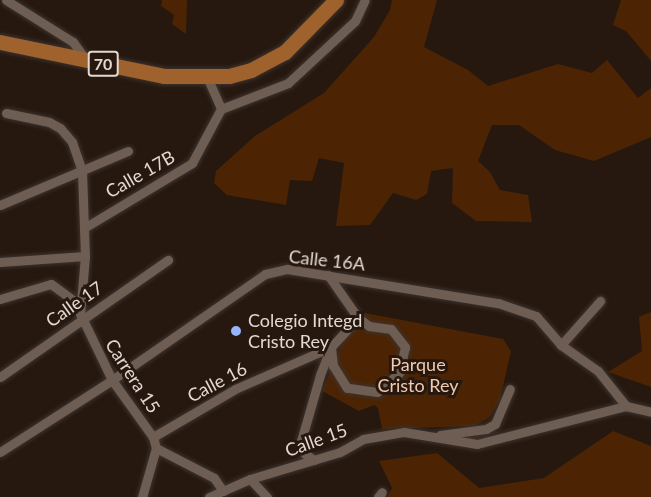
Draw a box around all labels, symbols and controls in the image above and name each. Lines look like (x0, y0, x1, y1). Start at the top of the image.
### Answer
road number: 70 (86, 51, 120, 77)
street label: Calle 17B (102, 146, 178, 202)
street label: Calle 16A (288, 245, 366, 275)
street label: Calle 17 (41, 277, 107, 331)
place label: Colegio Integd Cristo Rey (248, 310, 362, 352)
marker: Colegio Integd Cristo Rey (229, 324, 243, 338)
street label: Carrera 15 (101, 335, 165, 417)
park label: Parque Cristo Rey (377, 354, 459, 397)
street label: Calle 16 (183, 357, 251, 407)
street label: Calle 15 (282, 419, 350, 461)

